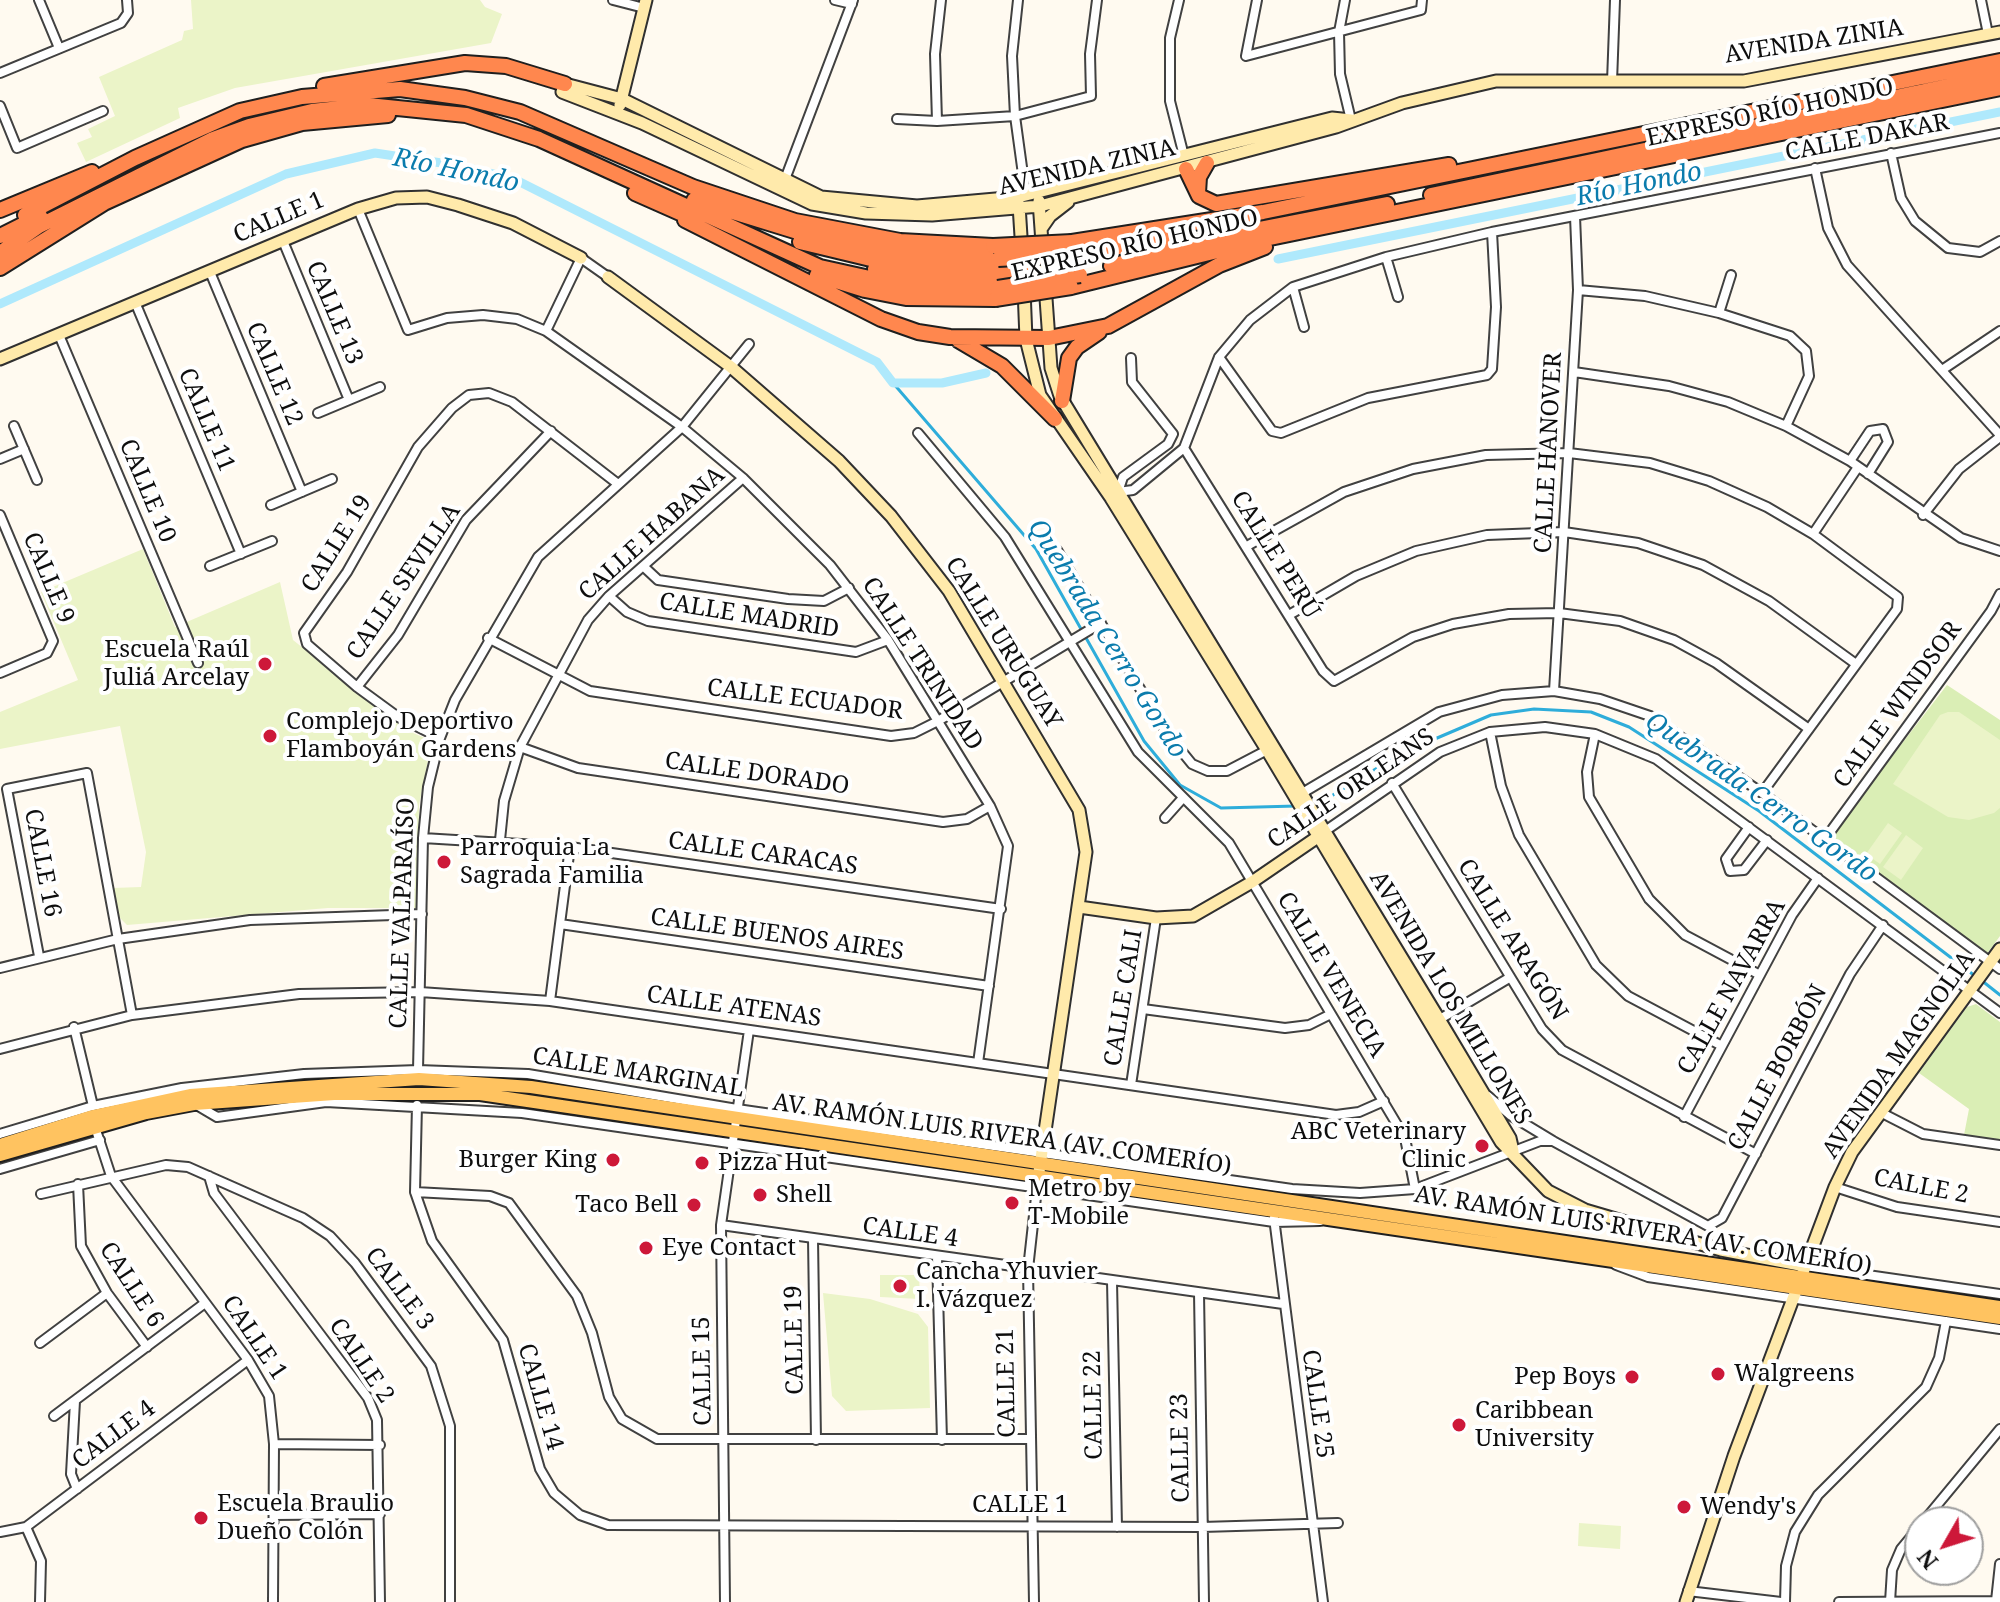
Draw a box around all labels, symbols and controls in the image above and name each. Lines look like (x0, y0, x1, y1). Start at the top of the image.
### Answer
street label: AVENIDA ZINIA (1723, 14, 1905, 70)
street label: EXPRESO RÍO HONDO (1644, 73, 1896, 153)
street label: CALLE DAKAR (1783, 108, 1951, 168)
street label: AVENIDA ZINIA (996, 134, 1178, 202)
water label: Río Hondo (390, 142, 522, 200)
water label: Río Hondo (1573, 156, 1705, 214)
street label: CALLE 1 (229, 186, 329, 250)
street label: EXPRESO RÍO HONDO (1009, 204, 1261, 288)
street label: CALLE 13 (299, 257, 369, 369)
street label: CALLE 12 (239, 318, 309, 430)
street label: CALLE HANOVER (1529, 352, 1569, 554)
street label: CALLE 11 (171, 364, 241, 476)
street label: CALLE 10 (112, 435, 182, 547)
street label: CALLE HABANA (573, 461, 731, 607)
street label: CALLE PERÚ (1224, 486, 1326, 624)
street label: CALLE 19 (296, 490, 378, 598)
street label: CALLE SEVILLA (341, 498, 467, 666)
water label: Quebrada Cerro Gordo (1021, 514, 1193, 764)
street label: CALLE 9 (16, 528, 80, 628)
street label: CALLE URUGUAY (939, 552, 1067, 734)
street label: CALLE TRINIDAD (855, 572, 989, 756)
street label: CALLE MADRID (657, 588, 841, 644)
street label: CALLE WINDSOR (1828, 616, 1968, 794)
place label: Escuela Raúl Juliá Arcelay (103, 636, 249, 692)
marker: Escuela Raúl Juliá Arcelay (256, 655, 274, 673)
street label: CALLE ECUADOR (705, 674, 905, 726)
water label: Quebrada Cerro Gordo (1639, 706, 1883, 890)
place label: Complejo Deportivo Flamboyán Gardens (286, 708, 517, 764)
street label: CALLE ORLEANS (1262, 723, 1440, 855)
marker: Complejo Deportivo Flamboyán Gardens (261, 727, 279, 745)
street label: CALLE DORADO (663, 747, 851, 801)
street label: CALLE VALPARAÍSO (385, 797, 421, 1029)
street label: CALLE 16 (17, 806, 67, 920)
street label: CALLE CARACAS (666, 826, 860, 882)
place label: Parroquia La Sagrada Familia (460, 834, 644, 890)
marker: Parroquia La Sagrada Familia (435, 853, 453, 871)
street label: CALLE ARAGÓN (1451, 854, 1573, 1026)
street label: AVENIDA LOS MILLONES (1363, 866, 1537, 1130)
street label: CALLE VENECIA (1270, 887, 1392, 1063)
street label: CALLE NAVARRA (1672, 894, 1792, 1080)
street label: CALLE BUENOS AIRES (648, 903, 906, 967)
street label: CALLE CALI (1099, 928, 1149, 1068)
street label: AVENIDA MAGNOLIA (1817, 946, 1981, 1164)
street label: CALLE ATENAS (645, 980, 823, 1034)
street label: CALLE BORBÓN (1722, 980, 1834, 1156)
street label: CALLE MARGINAL (530, 1042, 746, 1104)
street label: AV. RAMÓN LUIS RIVERA (AV. COMERÍO) (771, 1089, 1233, 1181)
place label: ABC Veterinary Clinic (1291, 1118, 1466, 1174)
marker: ABC Veterinary Clinic (1473, 1137, 1491, 1155)
place label: Burger King (459, 1146, 597, 1174)
place label: Pizza Hut (718, 1149, 827, 1177)
marker: Burger King (604, 1151, 622, 1169)
marker: Pizza Hut (693, 1154, 711, 1172)
street label: CALLE 2 (1871, 1164, 1971, 1210)
place label: Metro by T-Mobile (1028, 1175, 1131, 1231)
place label: Shell (776, 1181, 832, 1209)
street label: AV. RAMÓN LUIS RIVERA (AV. COMERÍO) (1412, 1181, 1874, 1281)
marker: Shell (751, 1186, 769, 1204)
place label: Taco Bell (575, 1191, 678, 1219)
marker: Metro by T-Mobile (1003, 1194, 1021, 1212)
marker: Taco Bell (685, 1196, 703, 1214)
street label: CALLE 4 (860, 1212, 960, 1254)
place label: Eye Contact (662, 1234, 796, 1262)
street label: CALLE 6 (93, 1237, 169, 1333)
marker: Eye Contact (637, 1239, 655, 1257)
street label: CALLE 3 (359, 1242, 439, 1336)
place label: Cancha Yhuvier I. Vázquez (916, 1258, 1098, 1314)
marker: Cancha Yhuvier I. Vázquez (891, 1277, 909, 1295)
street label: CALLE 19 (780, 1285, 810, 1395)
street label: CALLE 1 (215, 1290, 293, 1386)
street label: CALLE 2 (322, 1313, 400, 1409)
street label: CALLE 15 (688, 1316, 718, 1426)
street label: CALLE 21 (992, 1328, 1022, 1438)
street label: CALLE 14 (511, 1340, 569, 1454)
street label: CALLE 25 (1295, 1348, 1339, 1460)
street label: CALLE 22 (1079, 1350, 1109, 1460)
place label: Walgreens (1734, 1360, 1855, 1388)
place label: Pep Boys (1514, 1363, 1616, 1391)
marker: Walgreens (1709, 1365, 1727, 1383)
marker: Pep Boys (1623, 1368, 1641, 1386)
street label: CALLE 23 (1166, 1393, 1196, 1503)
street label: CALLE 4 (67, 1395, 161, 1475)
place label: Caribbean University (1475, 1397, 1594, 1453)
marker: Caribbean University (1450, 1416, 1468, 1434)
place label: Escuela Braulio Dueño Colón (217, 1490, 394, 1546)
street label: CALLE 1 (972, 1491, 1068, 1519)
place label: Wendy's (1700, 1493, 1796, 1521)
marker: Wendy's (1675, 1498, 1693, 1516)
north arrow (1904, 1506, 1984, 1586)
marker: Escuela Braulio Dueño Colón (192, 1509, 210, 1527)
text: N (1910, 1544, 1944, 1576)

